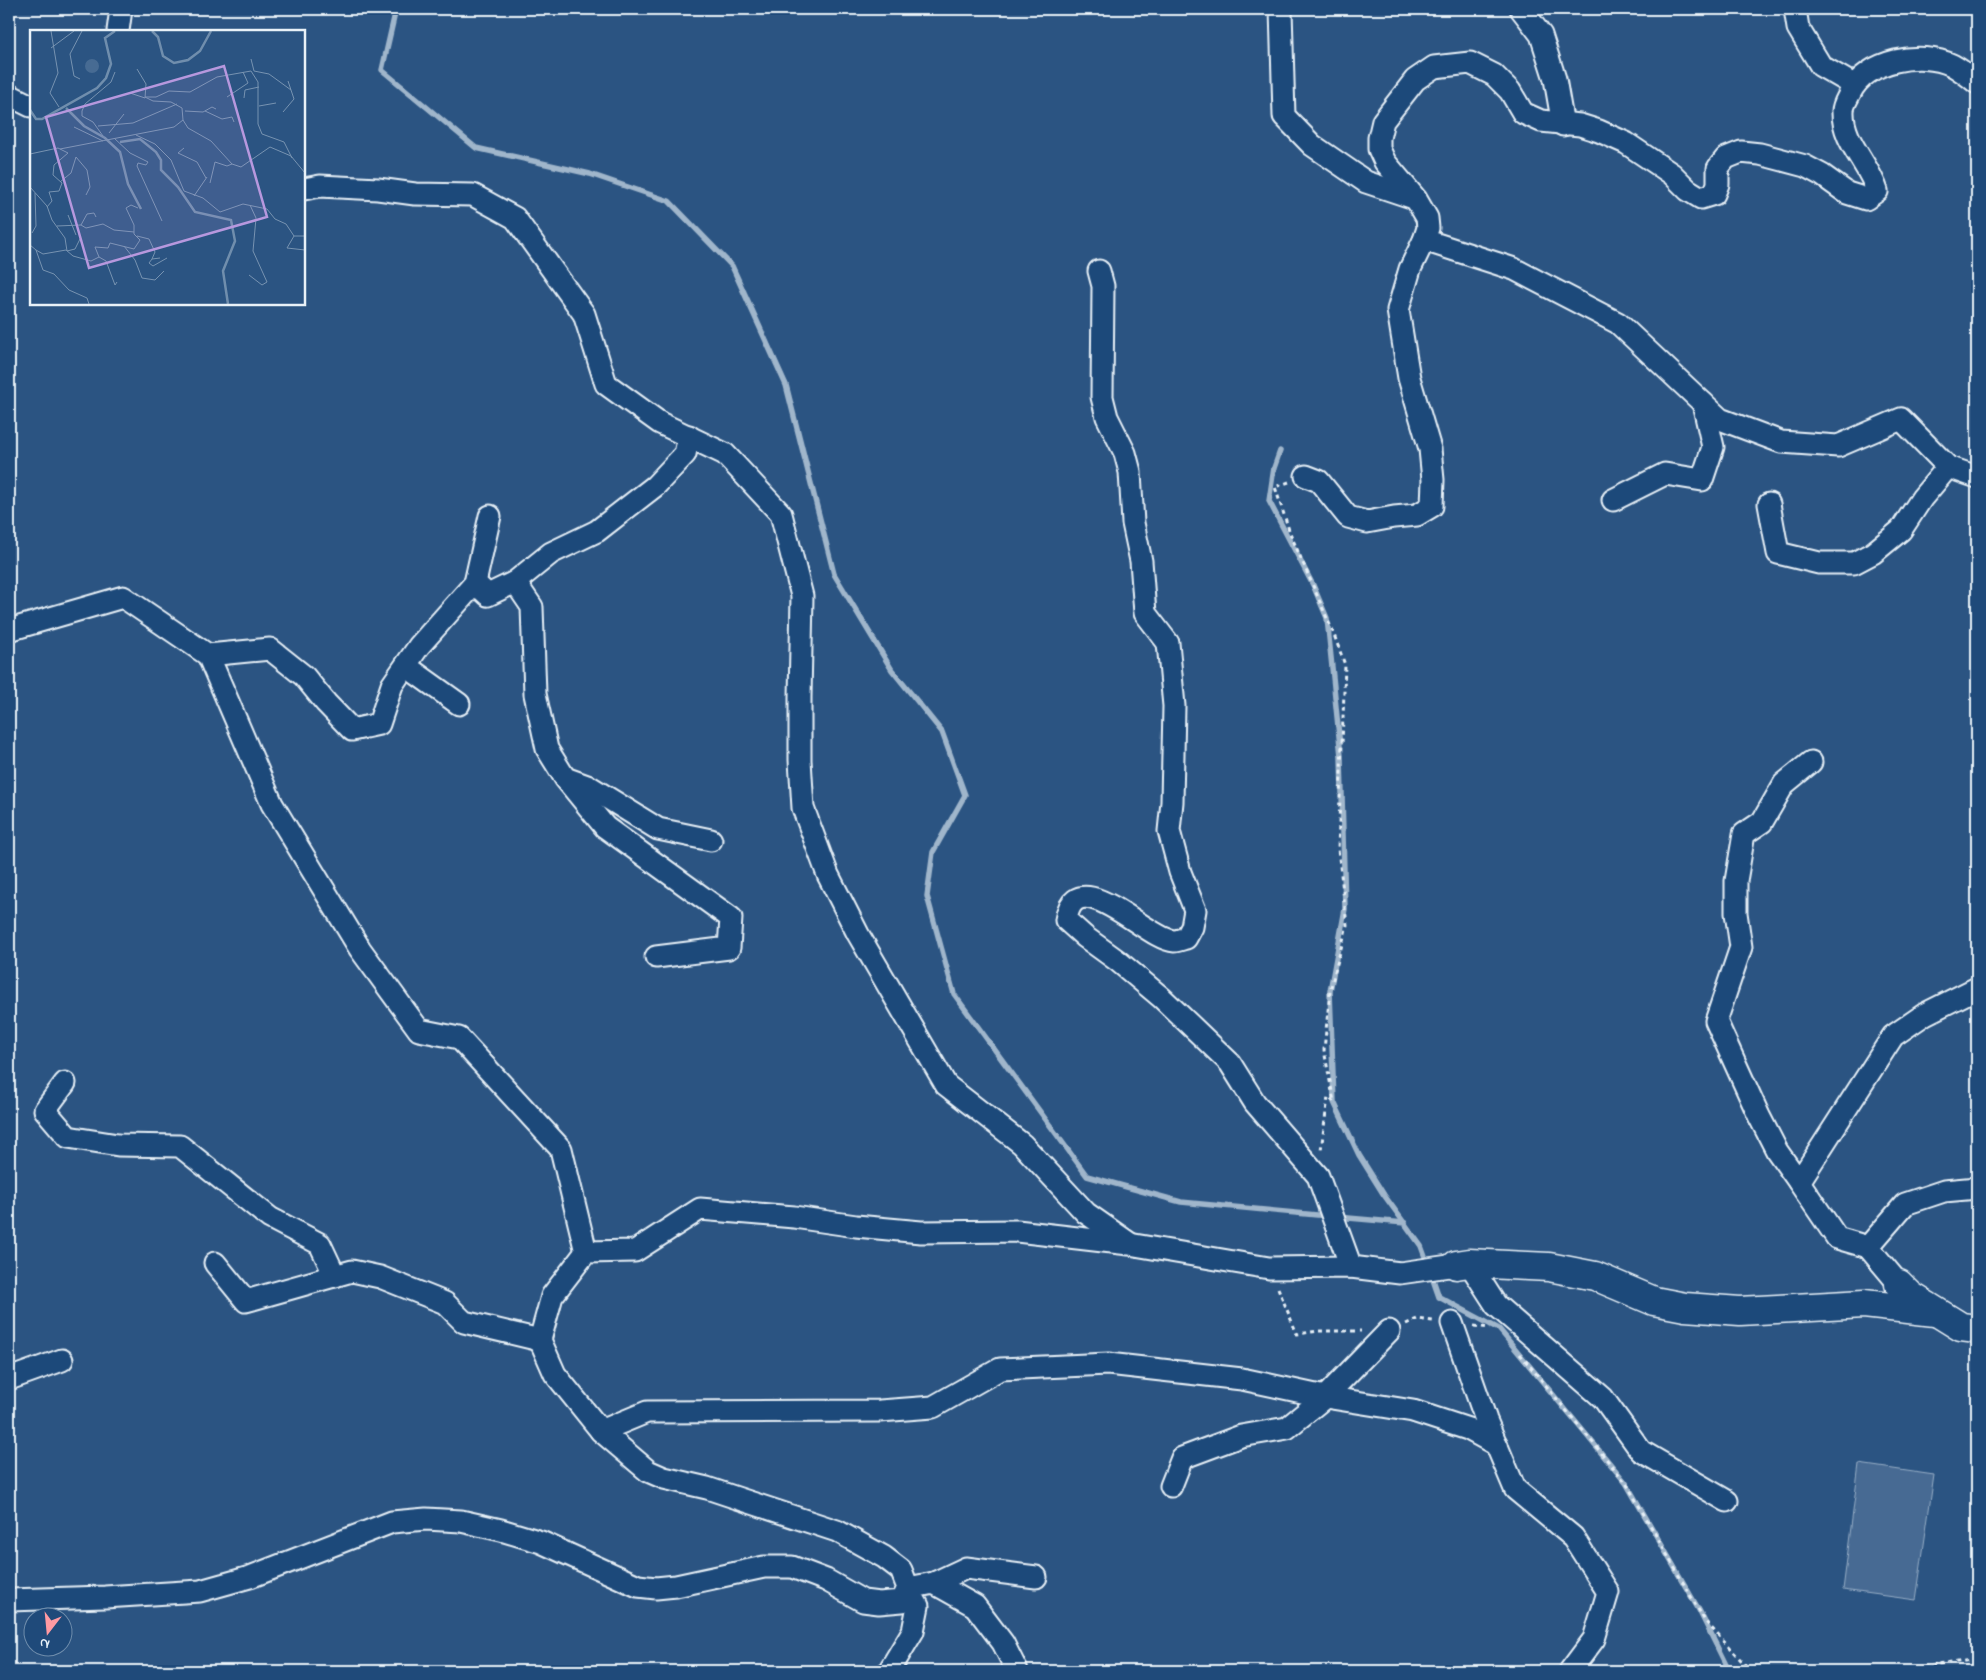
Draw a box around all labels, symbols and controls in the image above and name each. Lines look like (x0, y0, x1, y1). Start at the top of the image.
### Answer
inset map (30, 30, 305, 305)
north arrow (22, 1608, 72, 1658)
text: N (37, 1632, 52, 1654)

